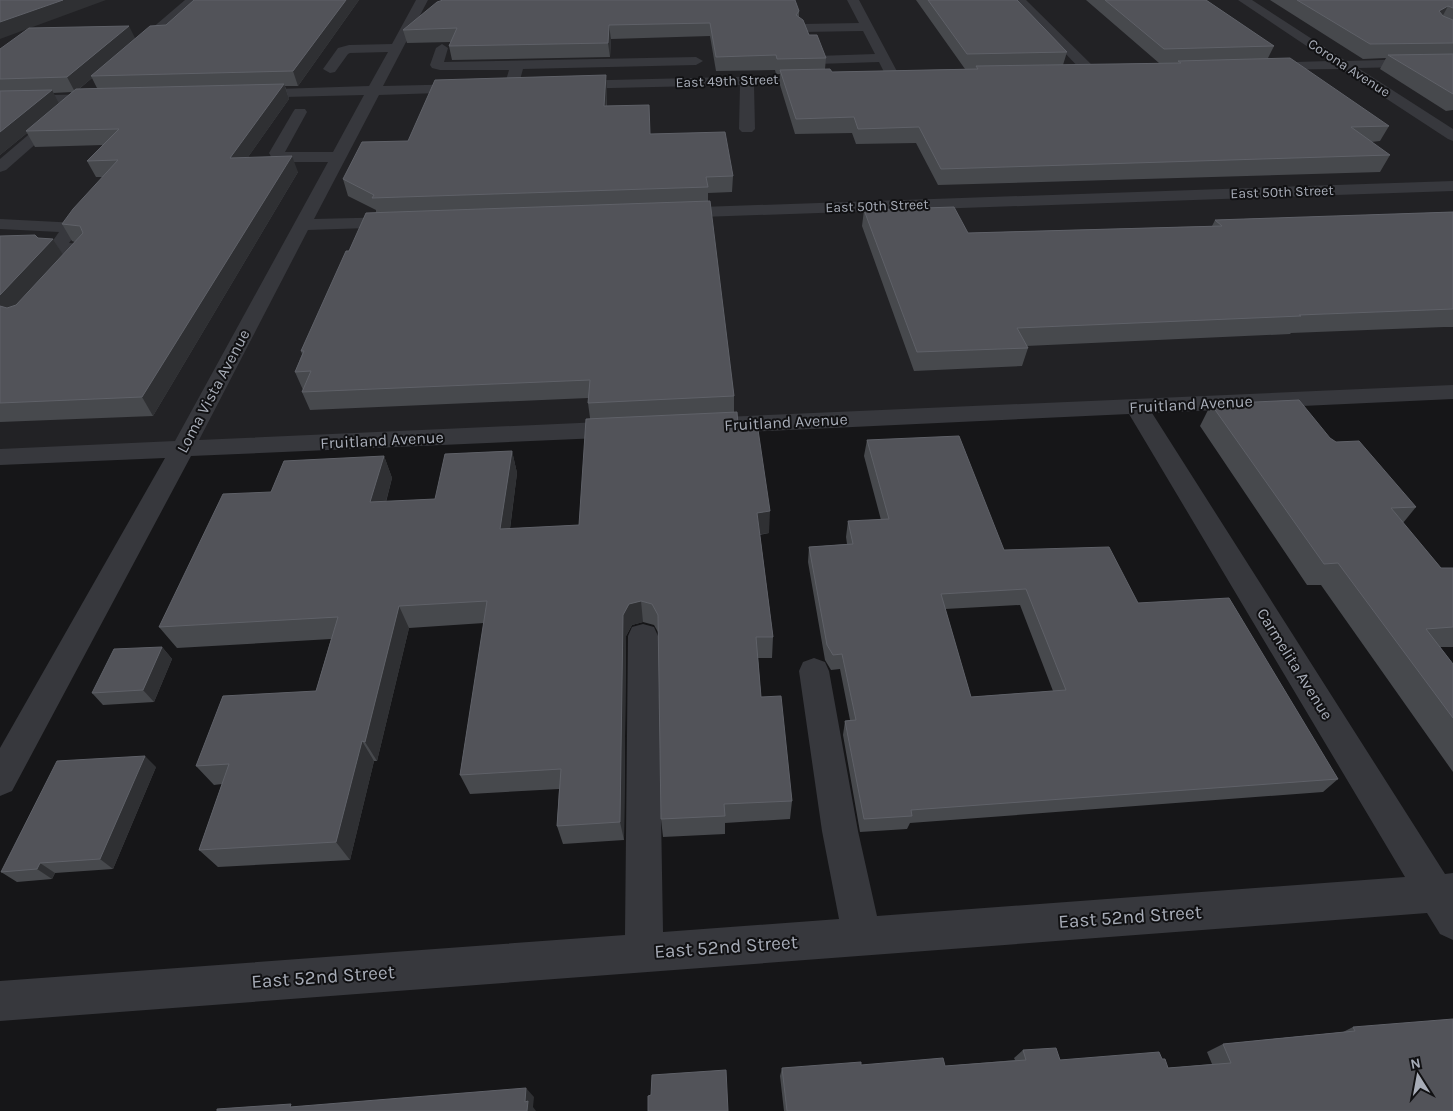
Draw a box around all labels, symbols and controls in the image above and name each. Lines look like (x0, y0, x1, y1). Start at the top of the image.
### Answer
street label: Corona Avenue (1305, 35, 1393, 101)
street label: East 49th Street (675, 71, 779, 91)
street label: East 50th Street (1230, 182, 1334, 202)
street label: East 50th Street (825, 196, 929, 216)
street label: Loma Vista Avenue (172, 326, 254, 456)
street label: Fruitland Avenue (1129, 391, 1253, 417)
street label: Fruitland Avenue (724, 409, 848, 435)
street label: Fruitland Avenue (320, 427, 444, 453)
street label: Carmelita Avenue (1253, 605, 1337, 723)
street label: East 52nd Street (1057, 901, 1203, 933)
street label: East 52nd Street (653, 931, 799, 963)
street label: East 52nd Street (250, 961, 396, 993)
north arrow (1393, 1051, 1443, 1101)
text: N (1409, 1054, 1422, 1073)

